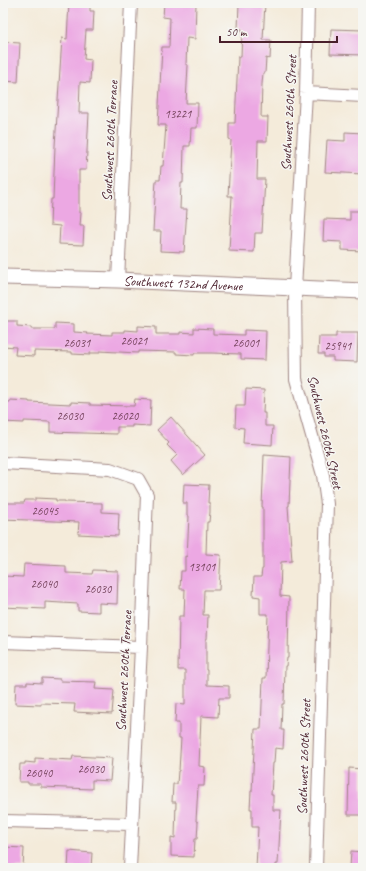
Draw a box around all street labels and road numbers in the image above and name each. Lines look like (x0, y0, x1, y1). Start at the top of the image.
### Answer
street label: Southwest 260th Street (277, 53, 301, 171)
street label: Southwest 260th Terrace (98, 79, 122, 202)
street label: Southwest 132nd Avenue (123, 272, 244, 294)
street label: Southwest 260th Street (304, 374, 347, 492)
street label: Southwest 260th Terrace (112, 609, 136, 732)
street label: Southwest 260th Street (293, 697, 315, 815)

